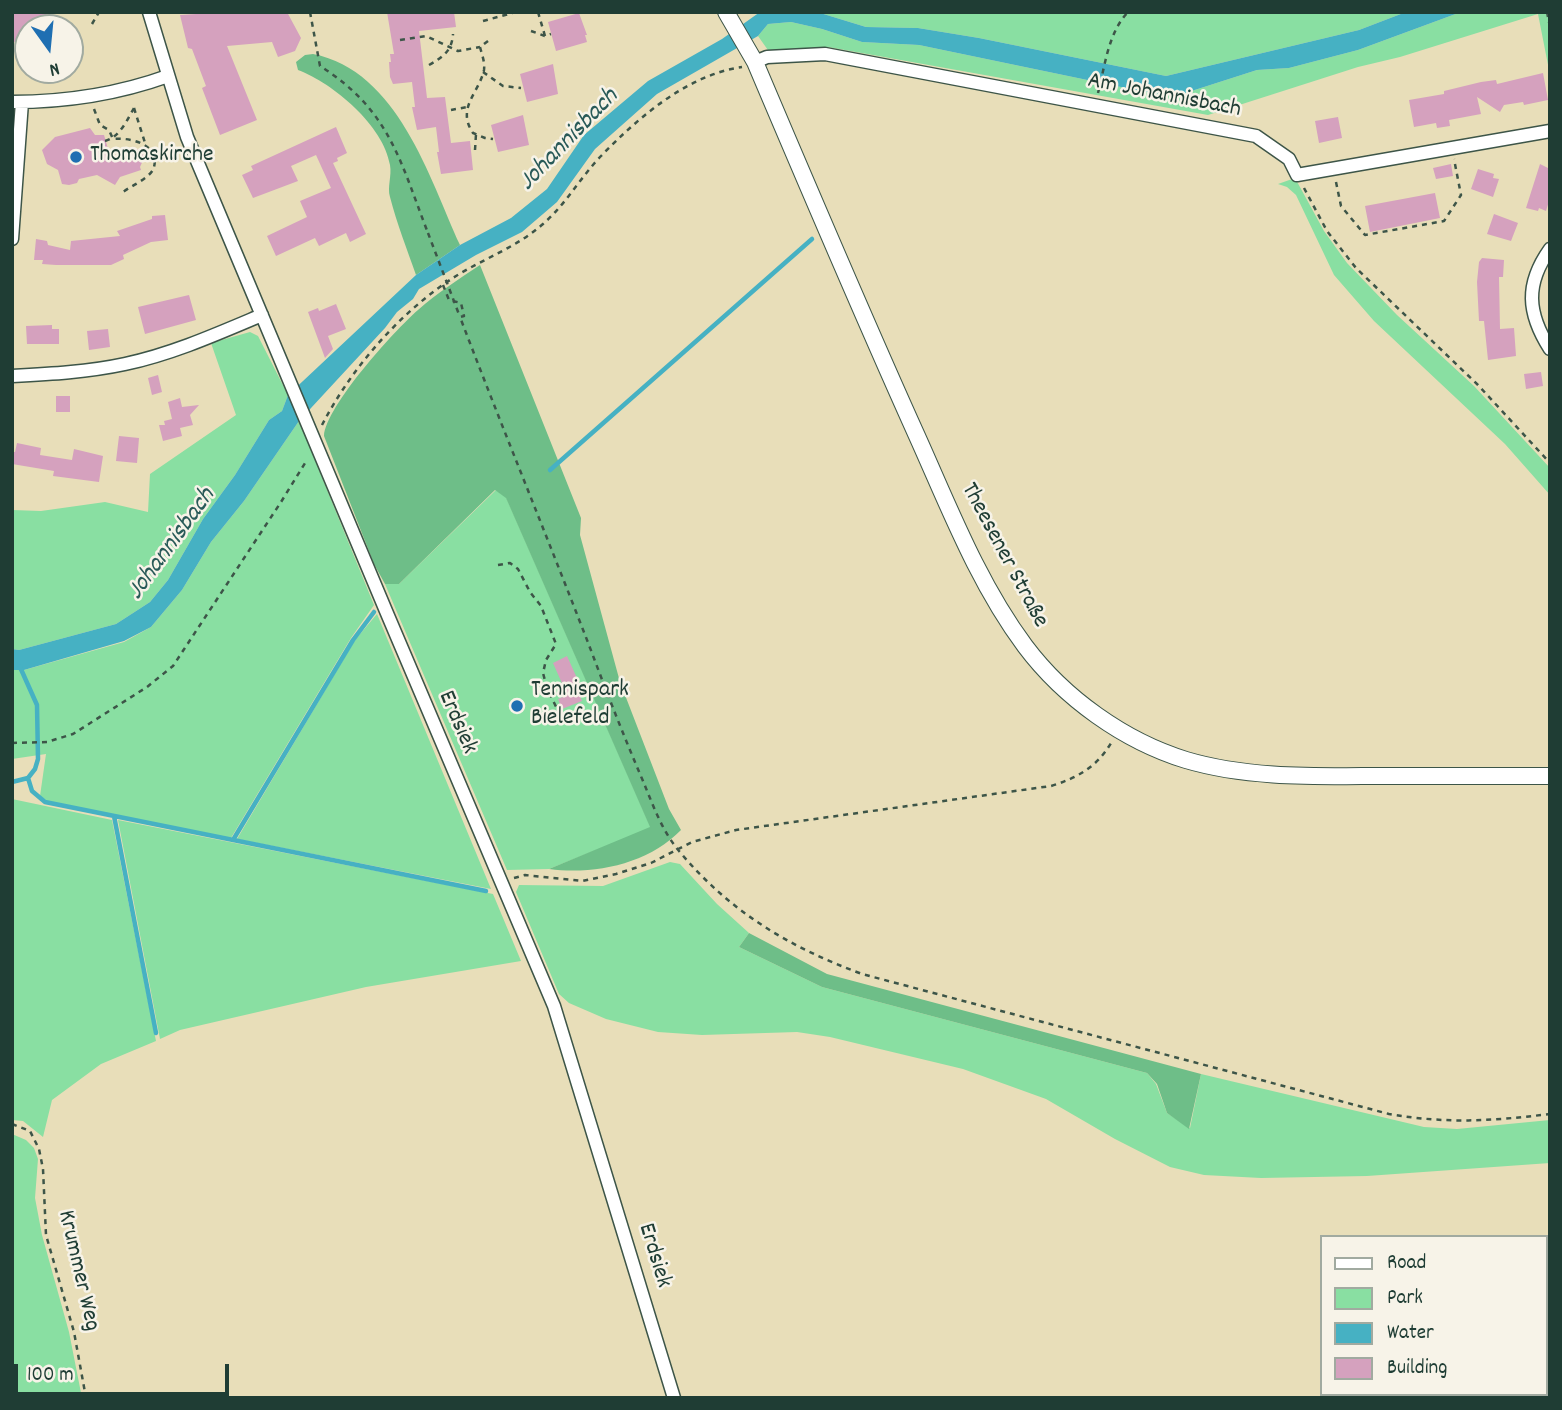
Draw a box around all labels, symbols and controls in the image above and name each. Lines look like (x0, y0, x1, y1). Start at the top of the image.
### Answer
north arrow (14, 14, 84, 84)
text: N (46, 54, 62, 82)
street label: Am Johannisbach (1085, 68, 1243, 126)
water label: Johannisbach (513, 83, 627, 199)
place label: Thomaskirche (90, 143, 213, 171)
marker: Thomaskirche (68, 149, 84, 165)
street label: Theesener Straße (953, 479, 1053, 633)
water label: Johannisbach (122, 483, 224, 607)
place label: Tennispark Bielefeld (531, 678, 629, 734)
street label: Erdsiek (430, 687, 482, 759)
marker: Tennispark Bielefeld (509, 698, 525, 714)
street label: Krummer Weg (49, 1208, 105, 1334)
street label: Erdsiek (630, 1220, 676, 1292)
legend (1320, 1235, 1548, 1396)
text: Road (1387, 1249, 1426, 1279)
text: Park (1387, 1284, 1423, 1314)
text: Water (1387, 1319, 1434, 1349)
scale bar (18, 1350, 233, 1394)
text: Building (1387, 1354, 1447, 1384)
text: 100 m (27, 1361, 74, 1391)

